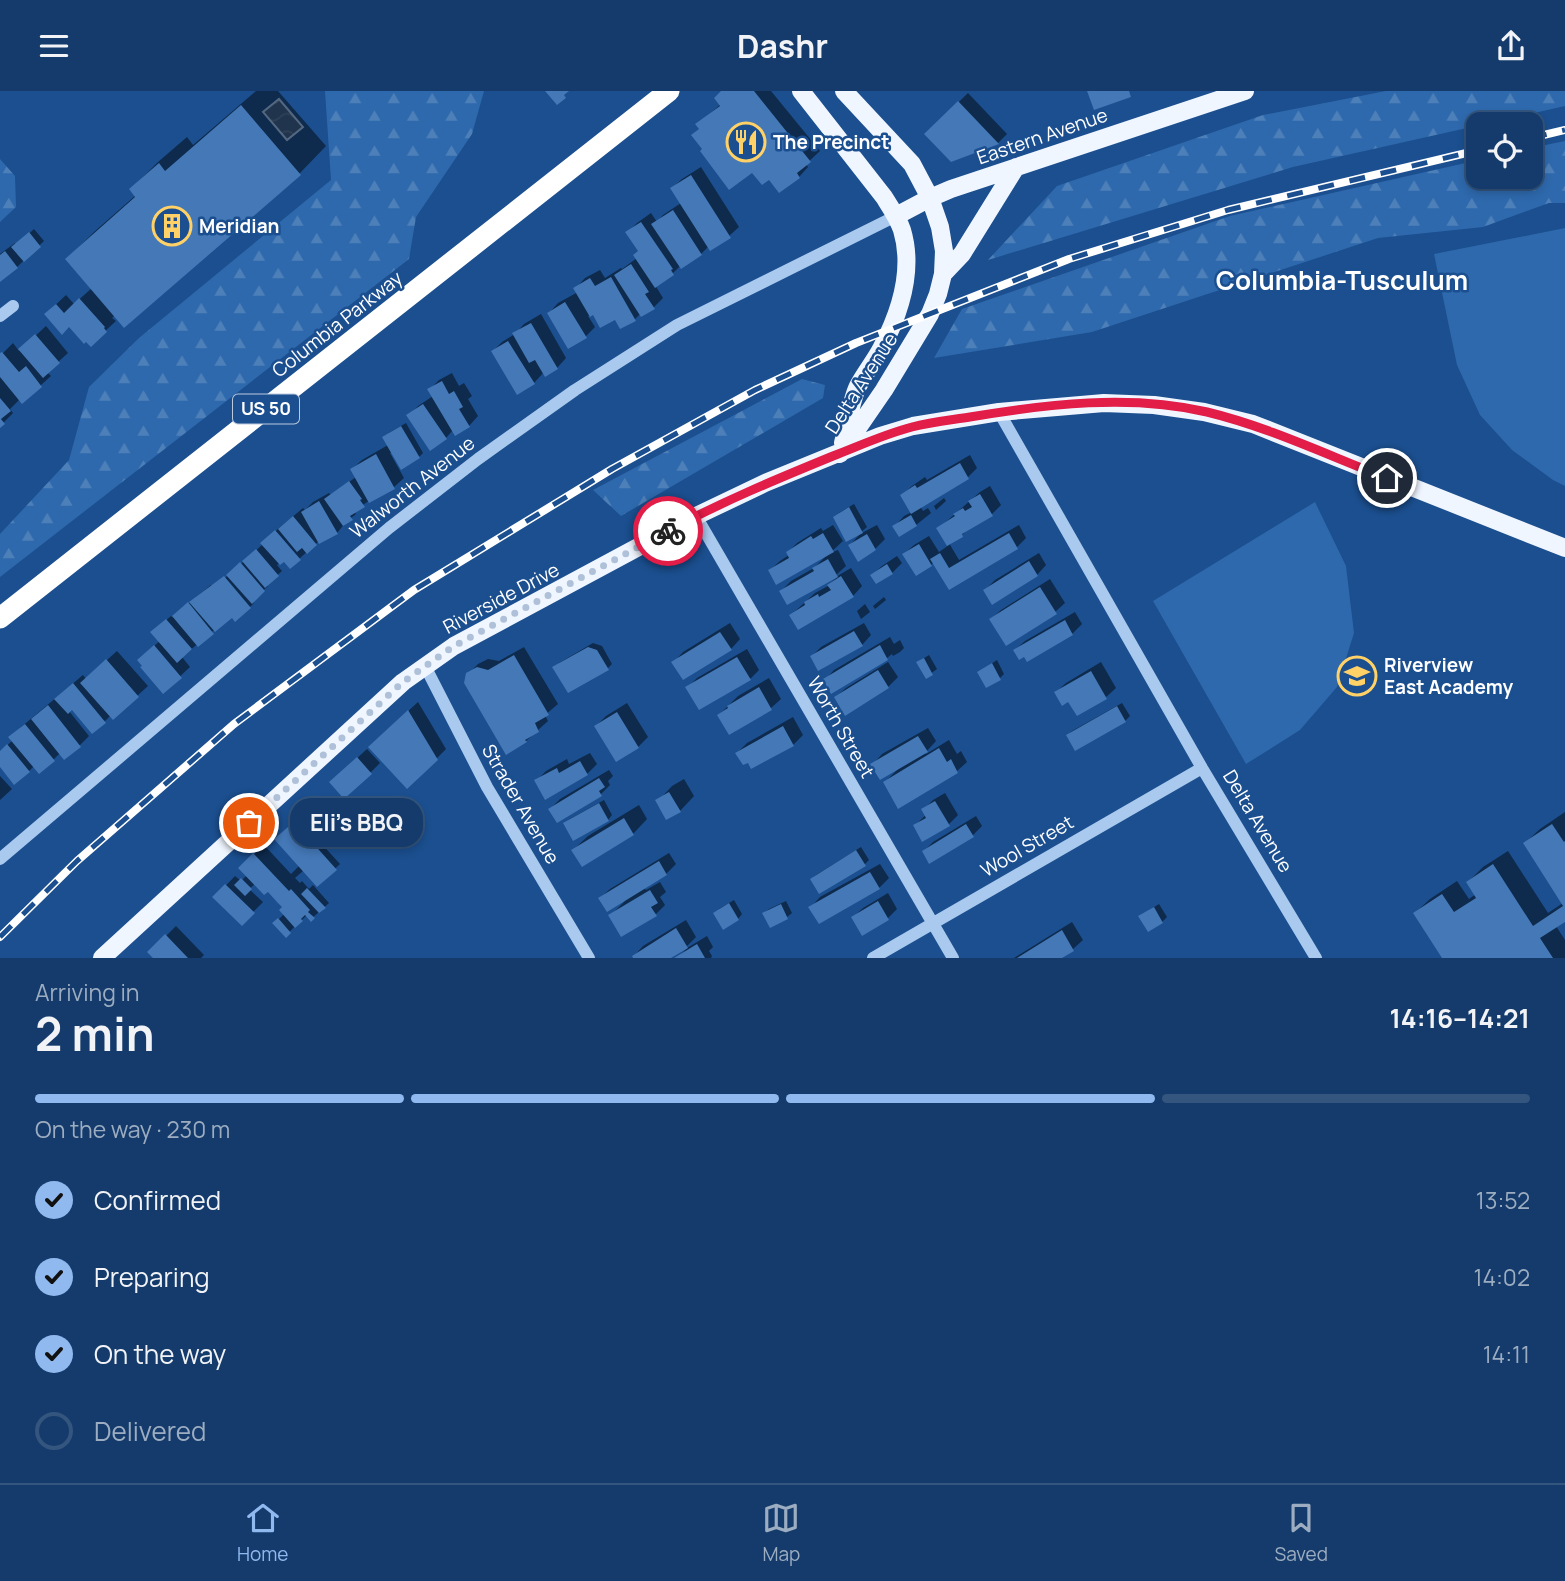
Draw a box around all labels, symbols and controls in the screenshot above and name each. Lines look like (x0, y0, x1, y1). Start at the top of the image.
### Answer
text: Dashr (737, 24, 828, 68)
icon: menu (35, 27, 73, 65)
icon: share (1492, 27, 1530, 65)
street label: Eastern Avenue (973, 101, 1111, 171)
map controls (1466, 112, 1543, 189)
button: locate (1466, 112, 1543, 189)
restaurant icon: The Precinct (725, 121, 767, 163)
place label: The Precinct (773, 129, 889, 155)
building icon: Meridian (151, 205, 193, 247)
place label: Meridian (199, 213, 279, 239)
district label: Columbia-Tusculum (1216, 262, 1468, 298)
street label: Columbia Parkway (267, 265, 407, 383)
street label: Delta Avenue (819, 328, 903, 438)
road number: US 50 (233, 395, 299, 423)
street label: Walworth Avenue (344, 430, 480, 544)
pin (1357, 448, 1417, 508)
icon: home (1368, 459, 1406, 497)
courier (633, 496, 703, 566)
icon: bike (649, 512, 687, 550)
street label: Riverside Drive (438, 556, 564, 640)
place label: Riverview East Academy (1384, 652, 1513, 700)
school or university icon: Riverview East Academy (1336, 655, 1378, 697)
street label: Worth Street (801, 671, 881, 783)
street label: Strader Avenue (476, 739, 566, 869)
street label: Delta Avenue (1217, 765, 1299, 877)
pin (219, 793, 279, 853)
callout: Eli’s BBQ (291, 799, 424, 847)
icon: bag (230, 804, 268, 842)
text: Eli’s BBQ (310, 806, 403, 838)
street label: Wool Street (976, 809, 1078, 883)
text: Arriving in (35, 976, 140, 1008)
text: 14:16–14:21 (1389, 1000, 1530, 1036)
text: 2 min (35, 1002, 155, 1065)
text: On the way · 230 m (35, 1113, 230, 1145)
icon: check (35, 1181, 73, 1219)
text: Confirmed (94, 1182, 221, 1218)
text: 13:52 (1476, 1184, 1530, 1216)
icon: check (35, 1258, 73, 1296)
text: Preparing (94, 1259, 210, 1295)
text: 14:02 (1473, 1261, 1530, 1293)
icon: check (35, 1335, 73, 1373)
text: On the way (94, 1336, 226, 1372)
text: 14:11 (1483, 1338, 1530, 1370)
text: Delivered (94, 1413, 206, 1449)
tab: Home (237, 1499, 288, 1567)
tab: Map (762, 1499, 800, 1567)
tab: Saved (1274, 1499, 1328, 1567)

